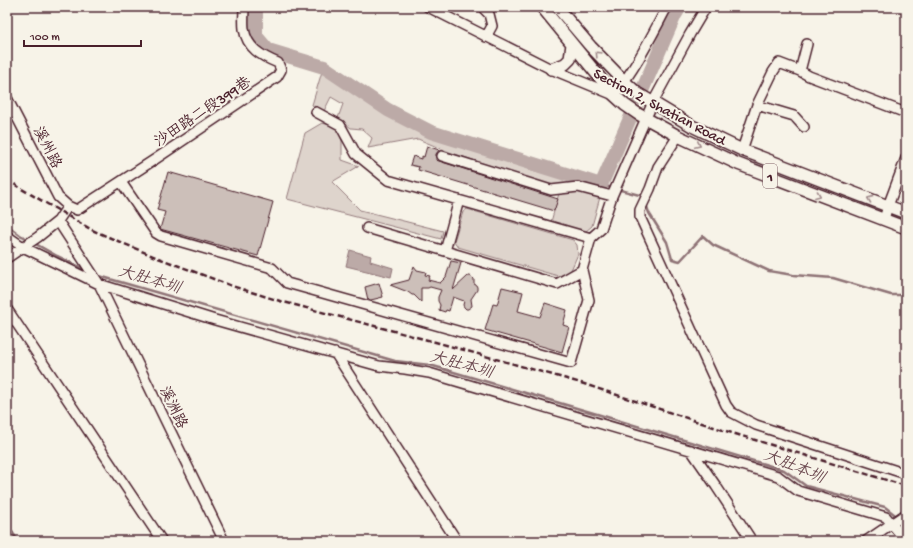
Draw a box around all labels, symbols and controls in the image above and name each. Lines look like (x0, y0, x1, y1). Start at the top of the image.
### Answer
scale bar (24, 22, 141, 48)
text: 100 m (29, 31, 60, 45)
one-way arrow (595, 51, 603, 59)
street label: Section 2, Shatian Road (590, 65, 730, 151)
street label: 沙田路二段399巷 (151, 74, 255, 152)
street label: 溪州路 (28, 124, 64, 172)
one-way arrow (693, 140, 701, 148)
road number: 1 (763, 164, 777, 188)
one-way arrow (814, 190, 821, 198)
one-way arrow (866, 195, 873, 203)
water label: 大肚本圳 (116, 261, 185, 300)
water label: 大肚本圳 (428, 347, 497, 384)
street label: 溪洲路 (154, 384, 190, 432)
water label: 大肚本圳 (760, 446, 830, 490)

